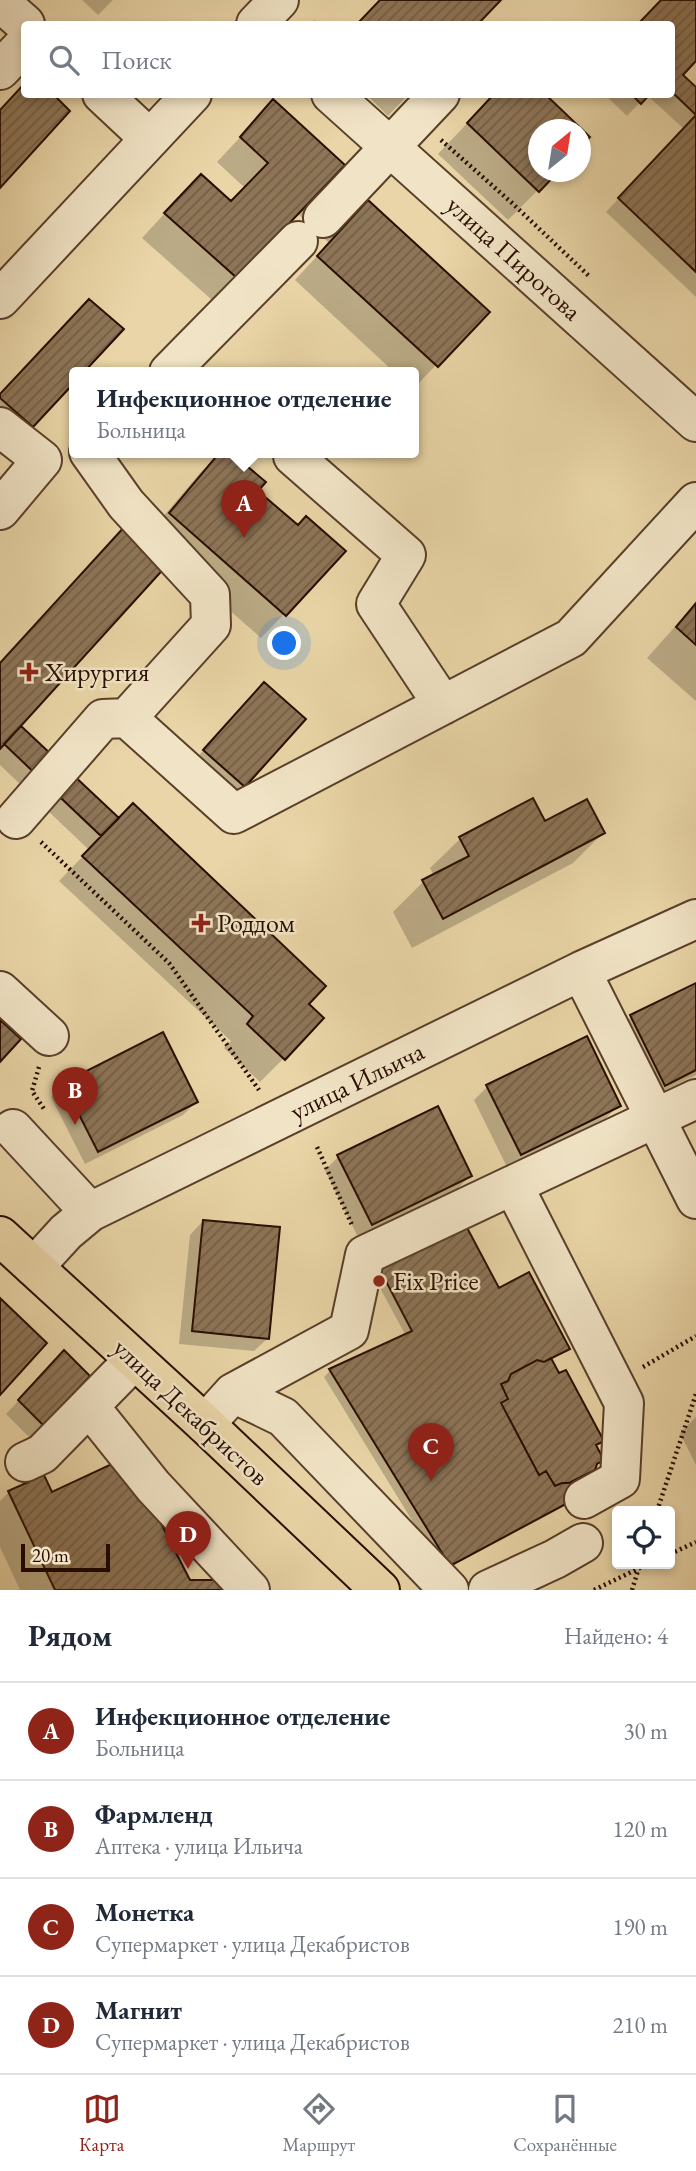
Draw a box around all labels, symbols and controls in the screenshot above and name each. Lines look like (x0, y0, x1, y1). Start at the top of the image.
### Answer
search box (21, 21, 675, 98)
icon: search (45, 41, 83, 79)
text: Поиск (101, 43, 172, 77)
north arrow (528, 119, 591, 182)
street label: улица Пирогова (439, 188, 589, 328)
popup (69, 367, 419, 458)
text: Инфекционное отделение (96, 381, 392, 415)
text: Больница (96, 415, 186, 445)
pin: A (221, 480, 267, 538)
your location (267, 626, 301, 660)
place label: Хирургия (44, 655, 149, 689)
marker: Хирургия (19, 662, 39, 682)
place label: Роддом (217, 906, 295, 940)
marker: Роддом (191, 913, 211, 933)
street label: улица Ильича (284, 1034, 430, 1128)
pin: B (52, 1067, 98, 1125)
place label: Fix Price (393, 1264, 479, 1298)
marker: Fix Price (371, 1273, 387, 1289)
street label: улица Декабристов (106, 1331, 276, 1493)
pin: C (408, 1423, 454, 1481)
map controls (612, 1506, 675, 1569)
button: locate (612, 1506, 675, 1569)
pin: D (165, 1511, 211, 1569)
scale bar (21, 1541, 110, 1573)
text: 20 m (32, 1543, 69, 1568)
text: Рядом (28, 1616, 112, 1655)
text: Найдено: 4 (564, 1621, 668, 1651)
text: Инфекционное отделение (95, 1699, 390, 1733)
text: A (43, 1716, 59, 1746)
text: 30 m (623, 1716, 668, 1746)
text: Больница (95, 1733, 184, 1763)
text: Фармленд (95, 1797, 213, 1831)
text: B (44, 1814, 58, 1844)
text: 120 m (612, 1814, 668, 1844)
text: Аптека · улица Ильича (95, 1831, 303, 1861)
text: Монетка (95, 1895, 194, 1929)
text: C (43, 1912, 59, 1942)
text: 190 m (612, 1912, 668, 1942)
text: Супермаркет · улица Декабристов (95, 1929, 410, 1959)
text: Магнит (95, 1993, 182, 2027)
text: D (42, 2010, 60, 2040)
text: 210 m (612, 2010, 668, 2040)
text: Супермаркет · улица Декабристов (95, 2027, 410, 2057)
tab: Карта (79, 2090, 124, 2157)
tab: Маршрут (282, 2090, 355, 2157)
tab: Сохранённые (513, 2090, 617, 2157)

